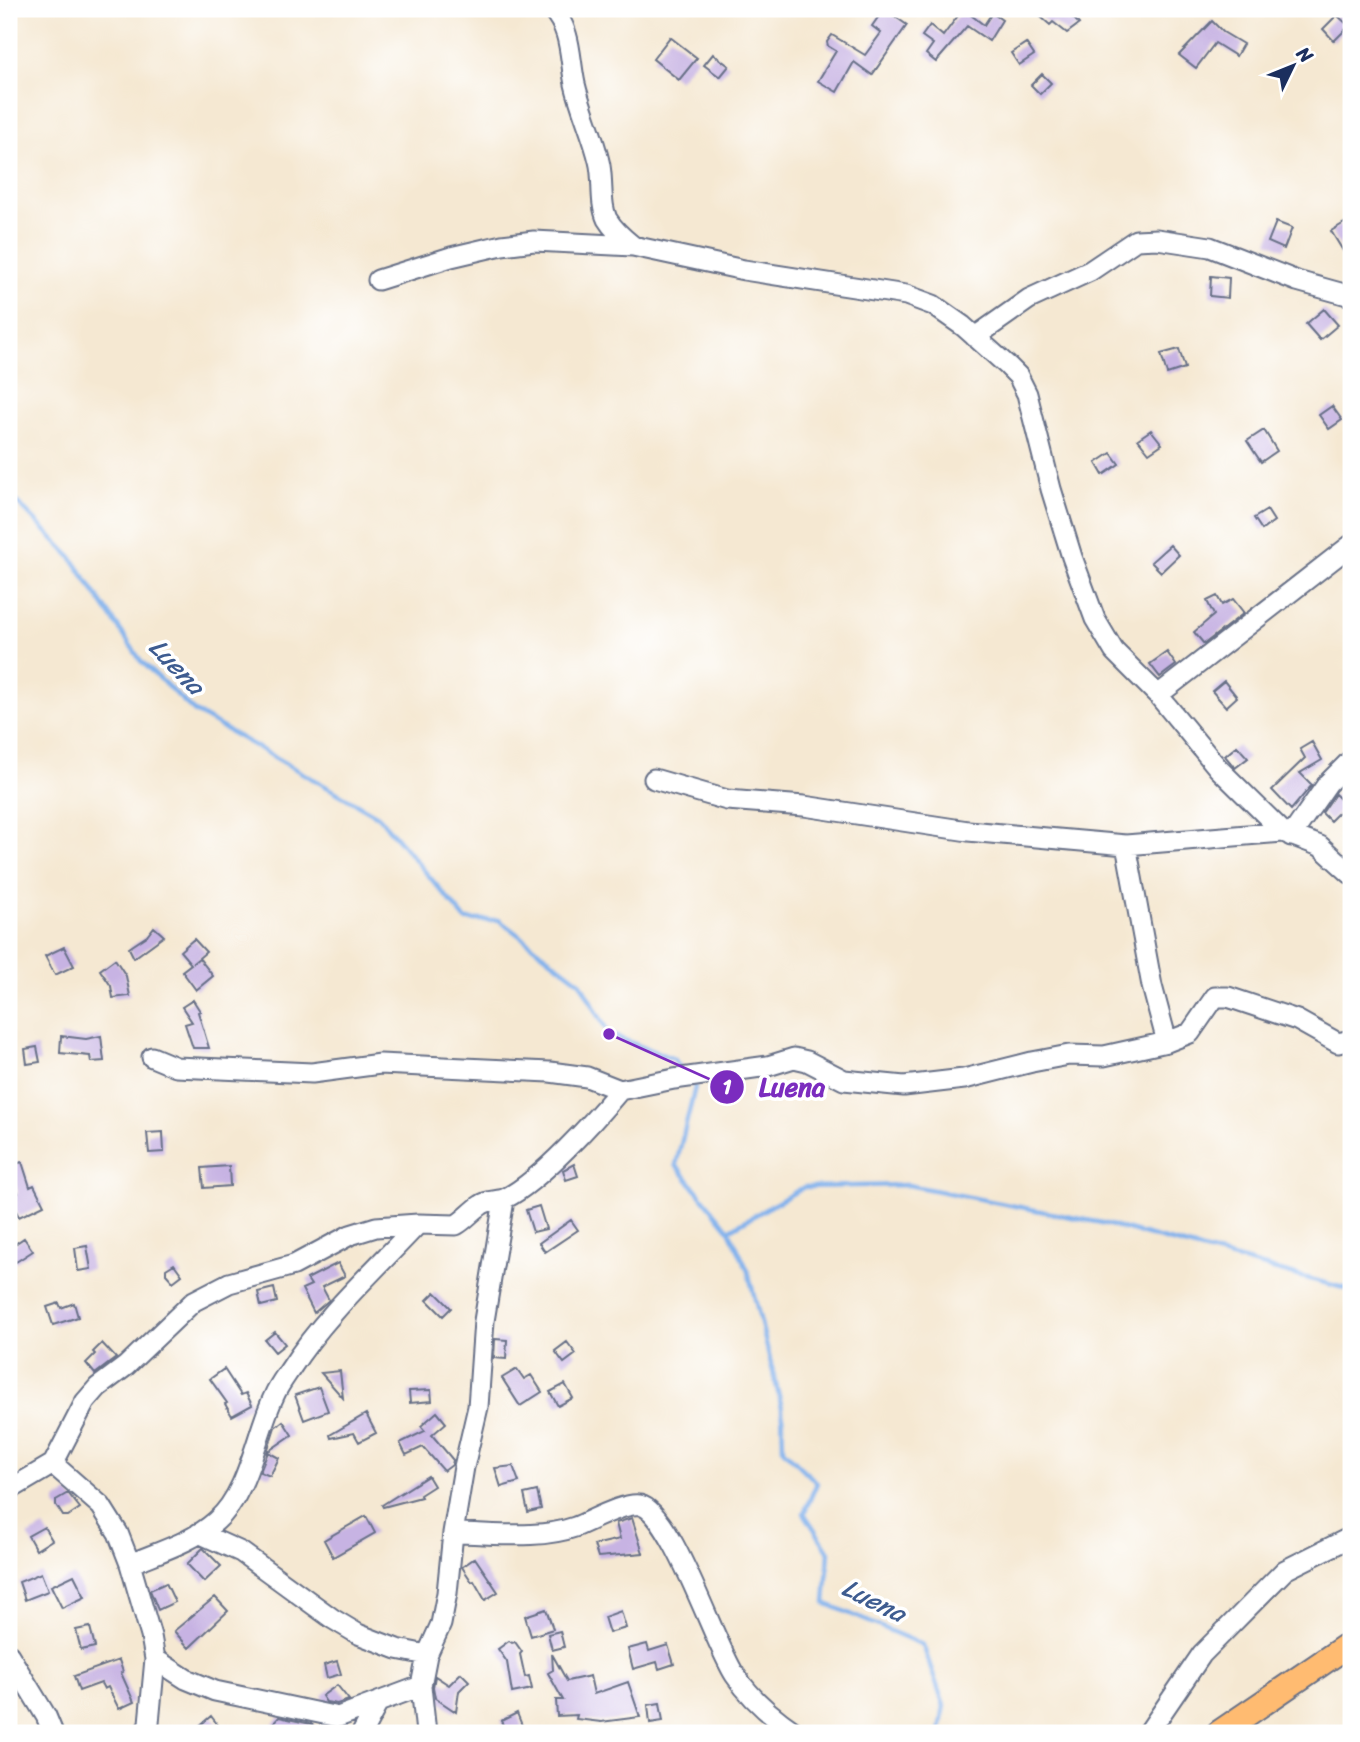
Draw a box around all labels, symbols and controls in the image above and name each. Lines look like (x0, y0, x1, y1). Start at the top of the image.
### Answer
north arrow (1258, 32, 1328, 102)
text: N (1288, 38, 1322, 71)
water label: Luena (137, 626, 219, 708)
callout: Luena (710, 1063, 839, 1110)
text: Luena (759, 1064, 826, 1110)
text: 1 (722, 1068, 732, 1106)
water label: Luena (834, 1565, 917, 1637)

